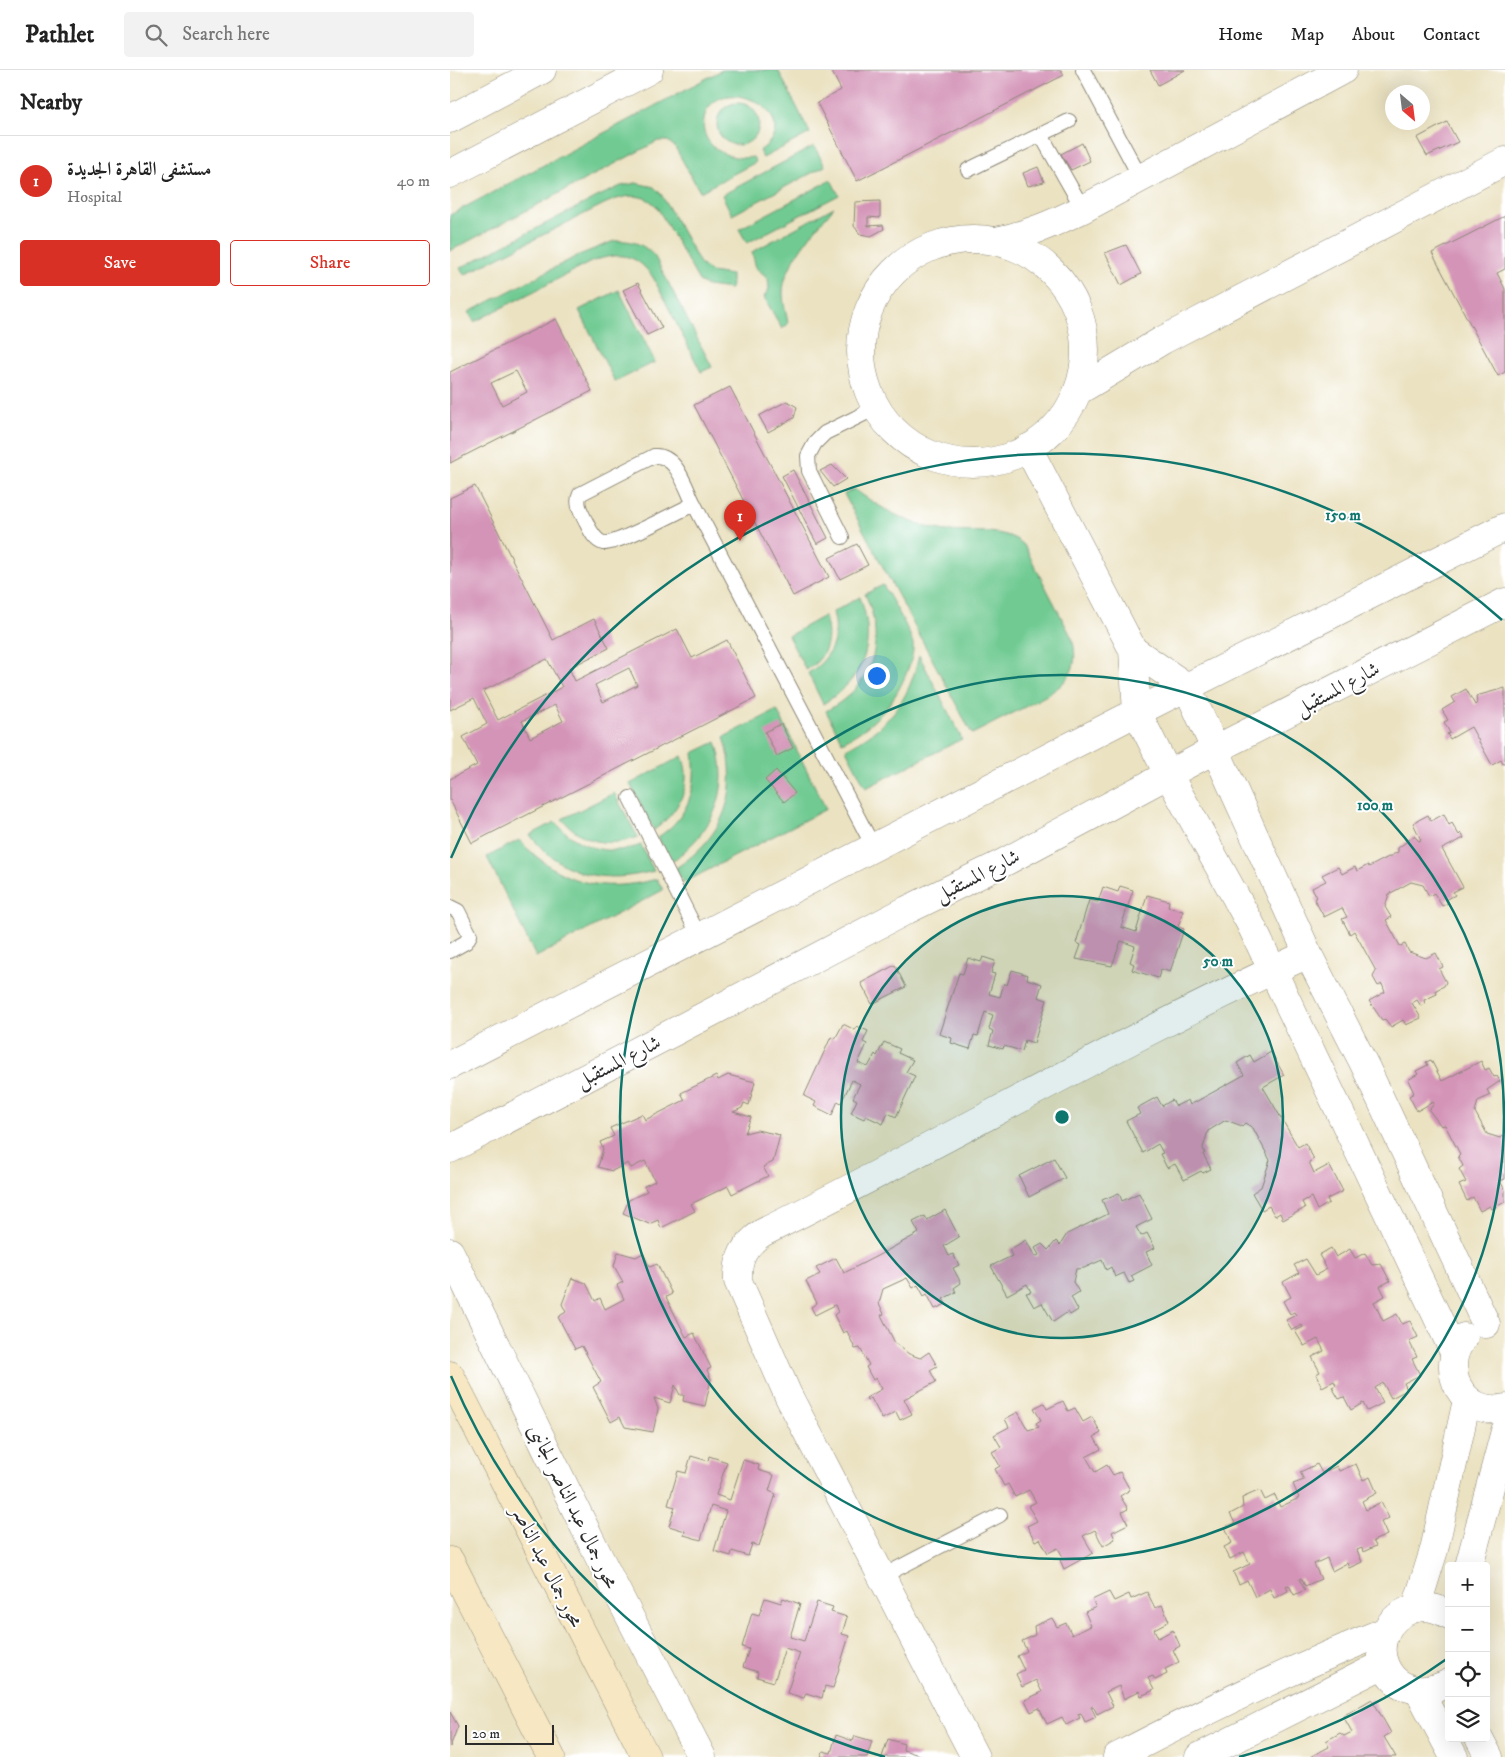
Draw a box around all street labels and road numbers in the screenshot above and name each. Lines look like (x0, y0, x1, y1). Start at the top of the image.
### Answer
street label: شارع المستقبل (1291, 657, 1386, 725)
street label: شارع المستقبل (931, 844, 1026, 912)
street label: شارع المستقبل (572, 1030, 667, 1098)
street label: محور جمال عبد الناصر الجانبى (524, 1420, 624, 1592)
street label: محور جمال عبد الناصر (507, 1501, 589, 1631)

